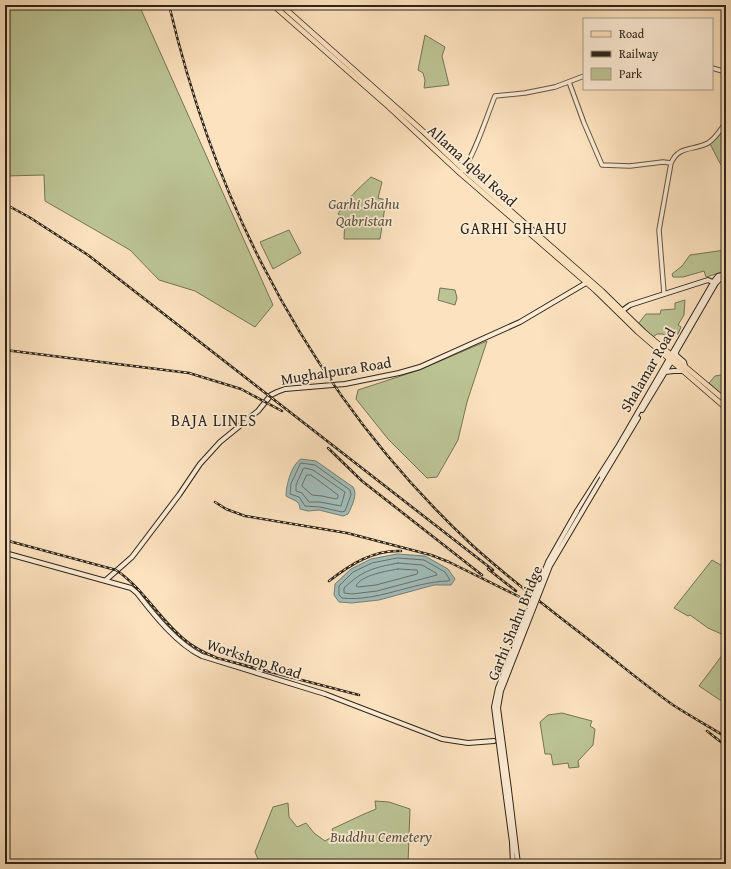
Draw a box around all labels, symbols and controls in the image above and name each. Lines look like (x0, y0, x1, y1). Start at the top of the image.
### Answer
legend (583, 18, 713, 90)
text: Road (619, 25, 645, 42)
text: Railway (619, 45, 658, 62)
text: Park (619, 65, 643, 82)
street label: Allama Iqbal Road (423, 120, 522, 211)
park label: Garhi Shahu Qabristan (328, 193, 400, 231)
district label: GARHI SHAHU (460, 216, 568, 240)
street label: Shalamar Road (615, 324, 680, 416)
street label: Mughalpura Road (279, 351, 393, 390)
district label: BAJA LINES (171, 408, 257, 432)
street label: Garhi Shahu Bridge (482, 562, 547, 683)
street label: Workshop Road (204, 633, 304, 684)
park label: Buddhu Cemetery (329, 826, 432, 847)

